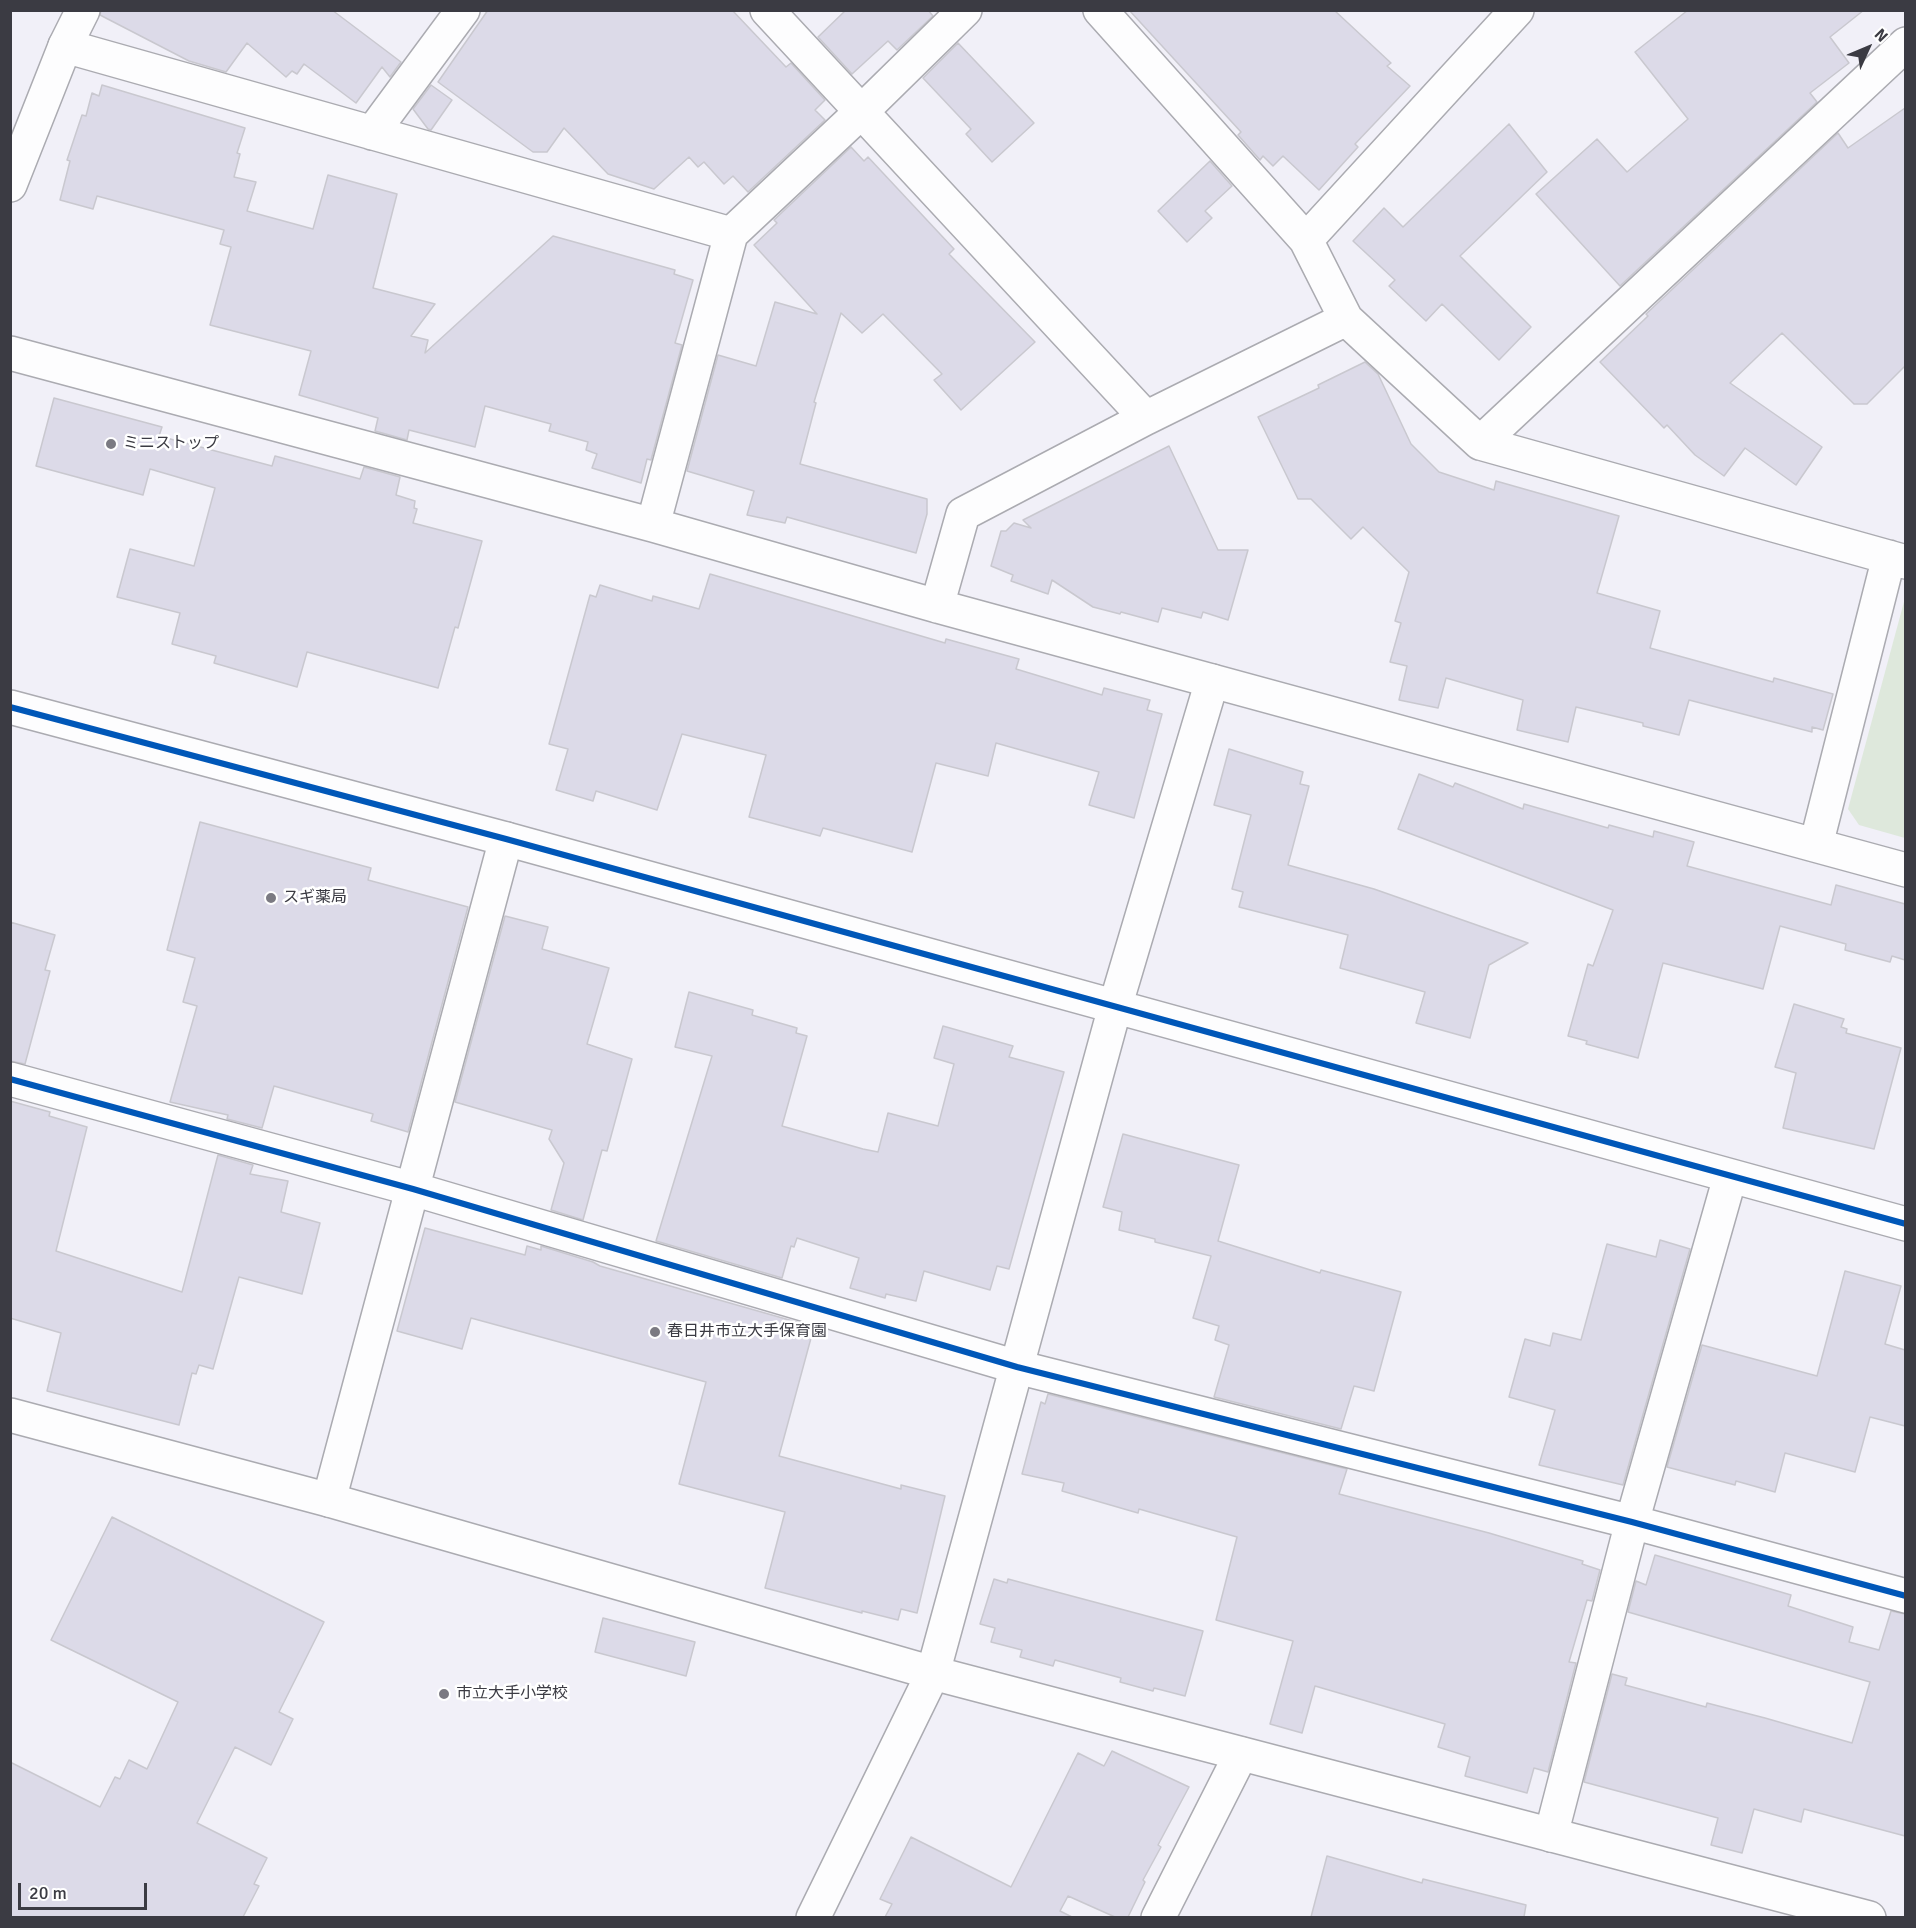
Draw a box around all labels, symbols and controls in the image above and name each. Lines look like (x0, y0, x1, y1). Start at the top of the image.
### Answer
north arrow (1838, 18, 1898, 78)
text: N (1870, 25, 1892, 46)
place label: ミニストップ (123, 434, 219, 454)
marker: ミニストップ (104, 437, 118, 451)
place label: スギ薬局 (283, 888, 347, 908)
marker: スギ薬局 (264, 891, 278, 905)
place label: 春日井市立大手保育園 (667, 1322, 827, 1342)
marker: 春日井市立大手保育園 (648, 1325, 662, 1339)
place label: 市立大手小学校 (456, 1684, 568, 1704)
marker: 市立大手小学校 (437, 1687, 451, 1701)
scale bar (21, 1871, 150, 1909)
text: 20 m (29, 1882, 67, 1904)

